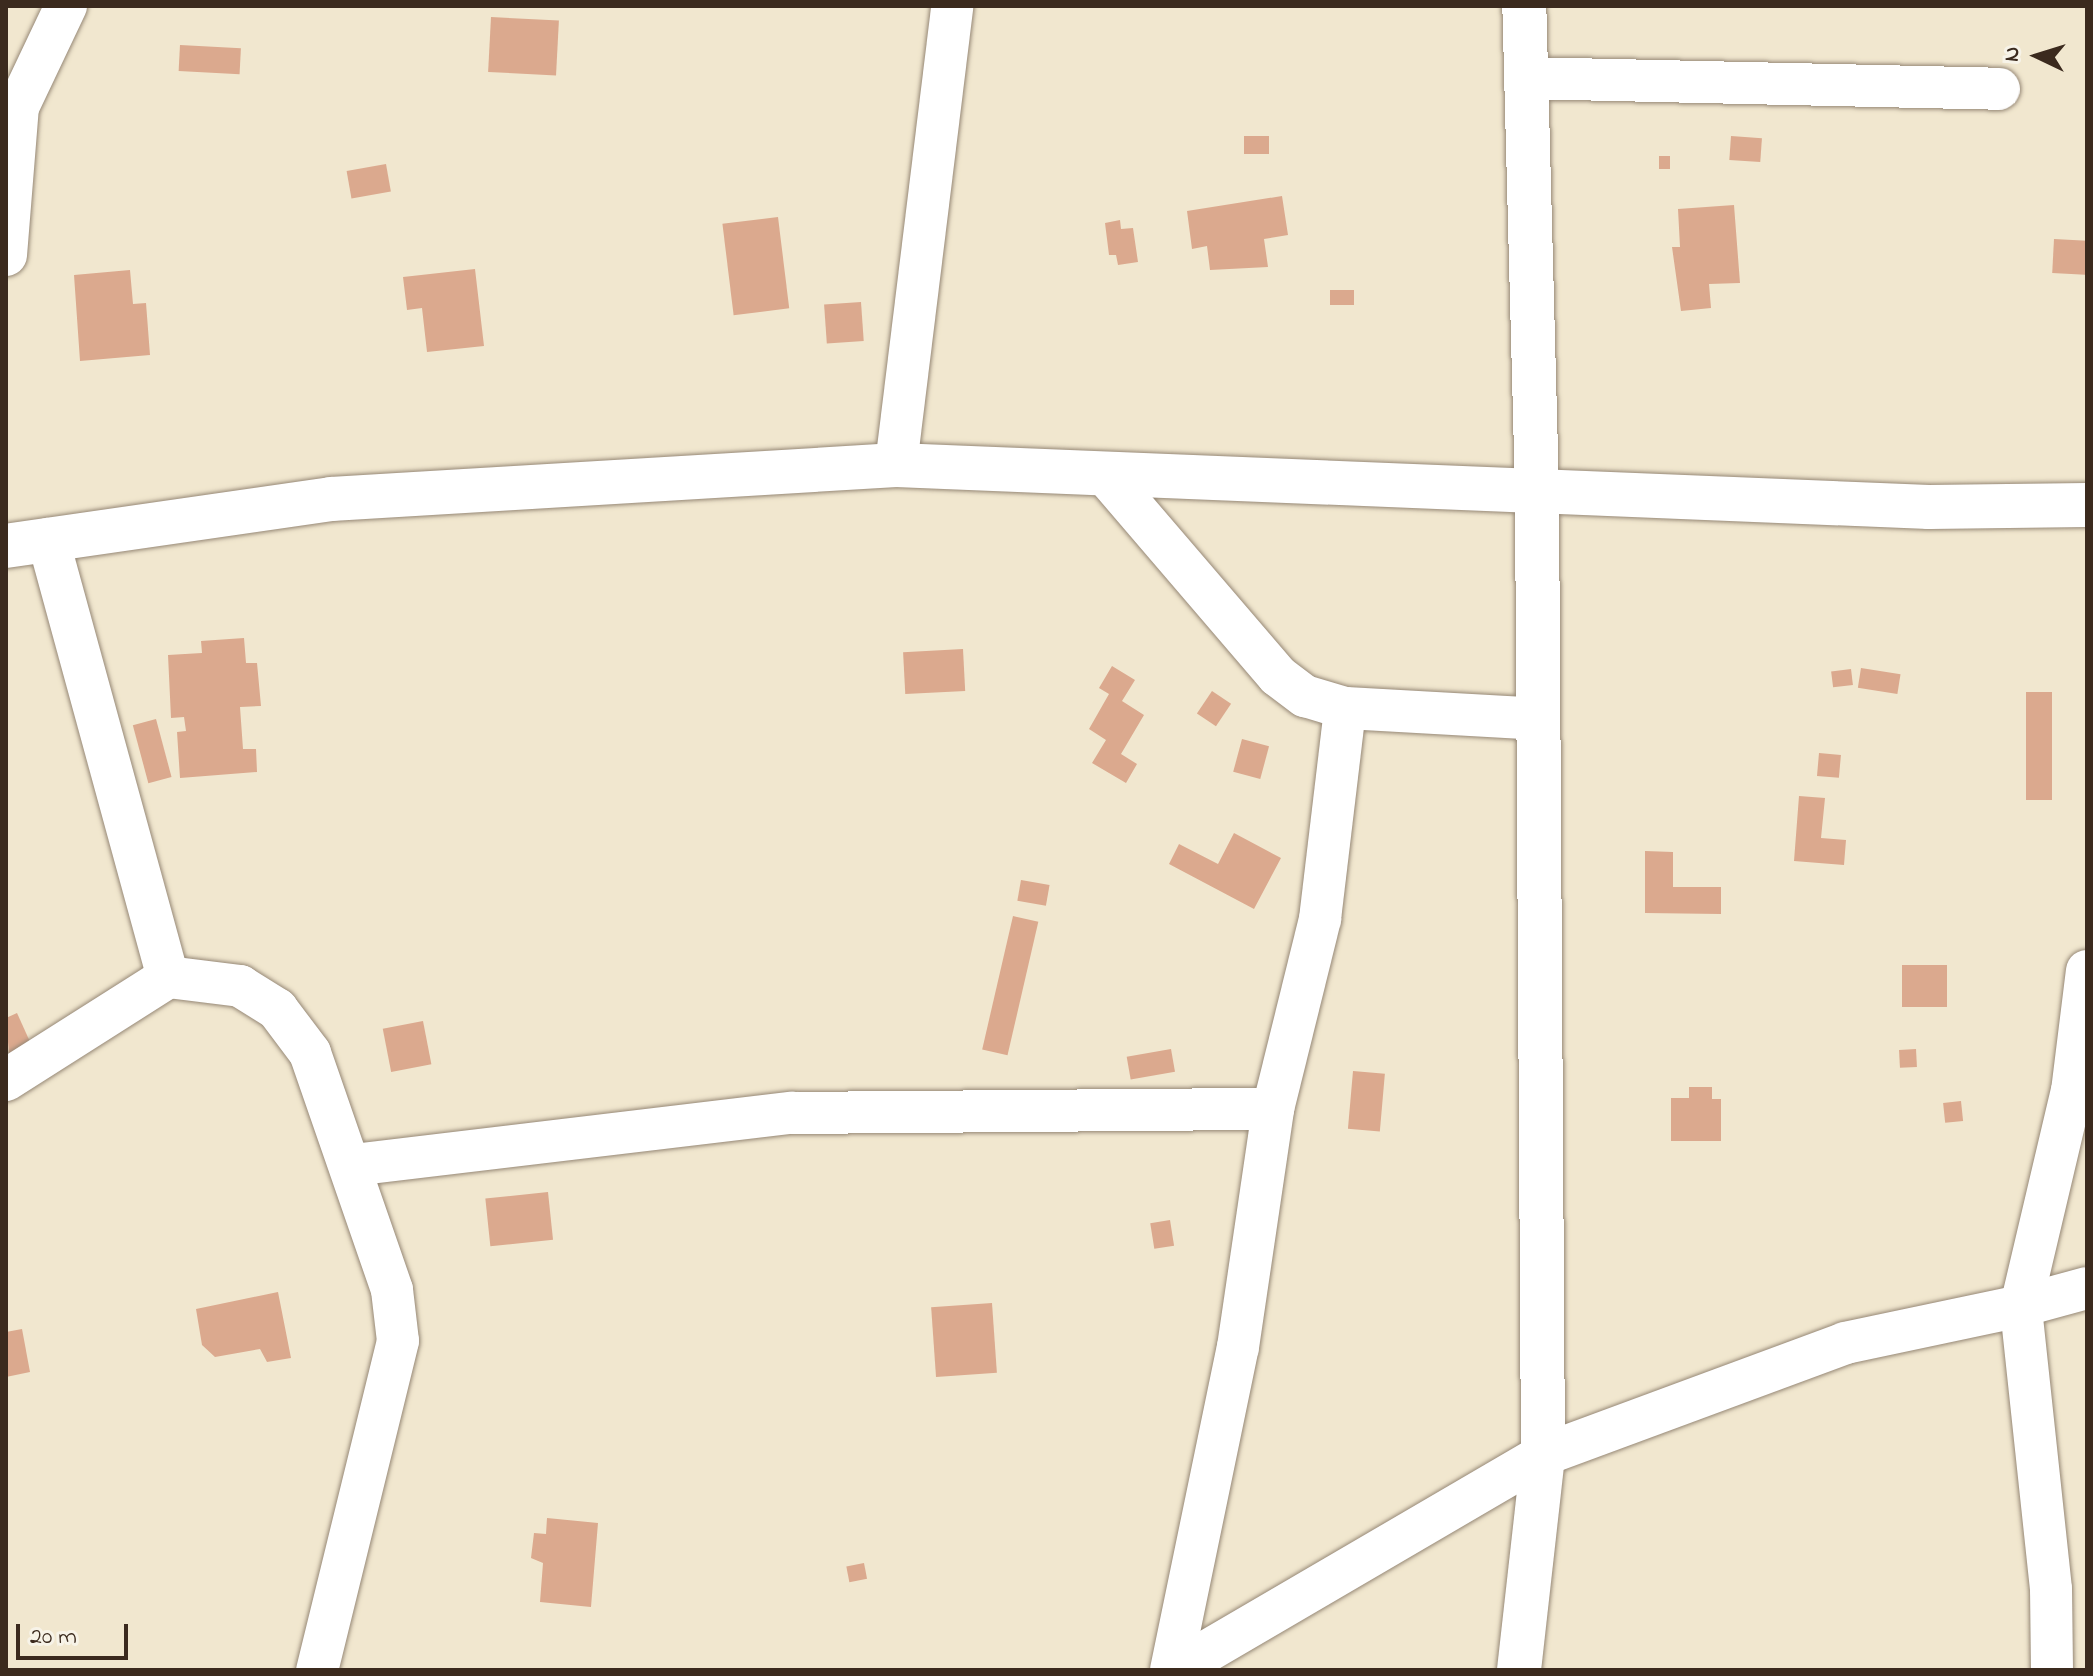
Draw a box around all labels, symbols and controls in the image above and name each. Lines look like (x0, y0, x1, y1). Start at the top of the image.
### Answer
north arrow (1997, 16, 2077, 96)
text: N (1997, 46, 2030, 63)
scale bar (20, 1608, 132, 1658)
text: 20 m (30, 1620, 77, 1655)

